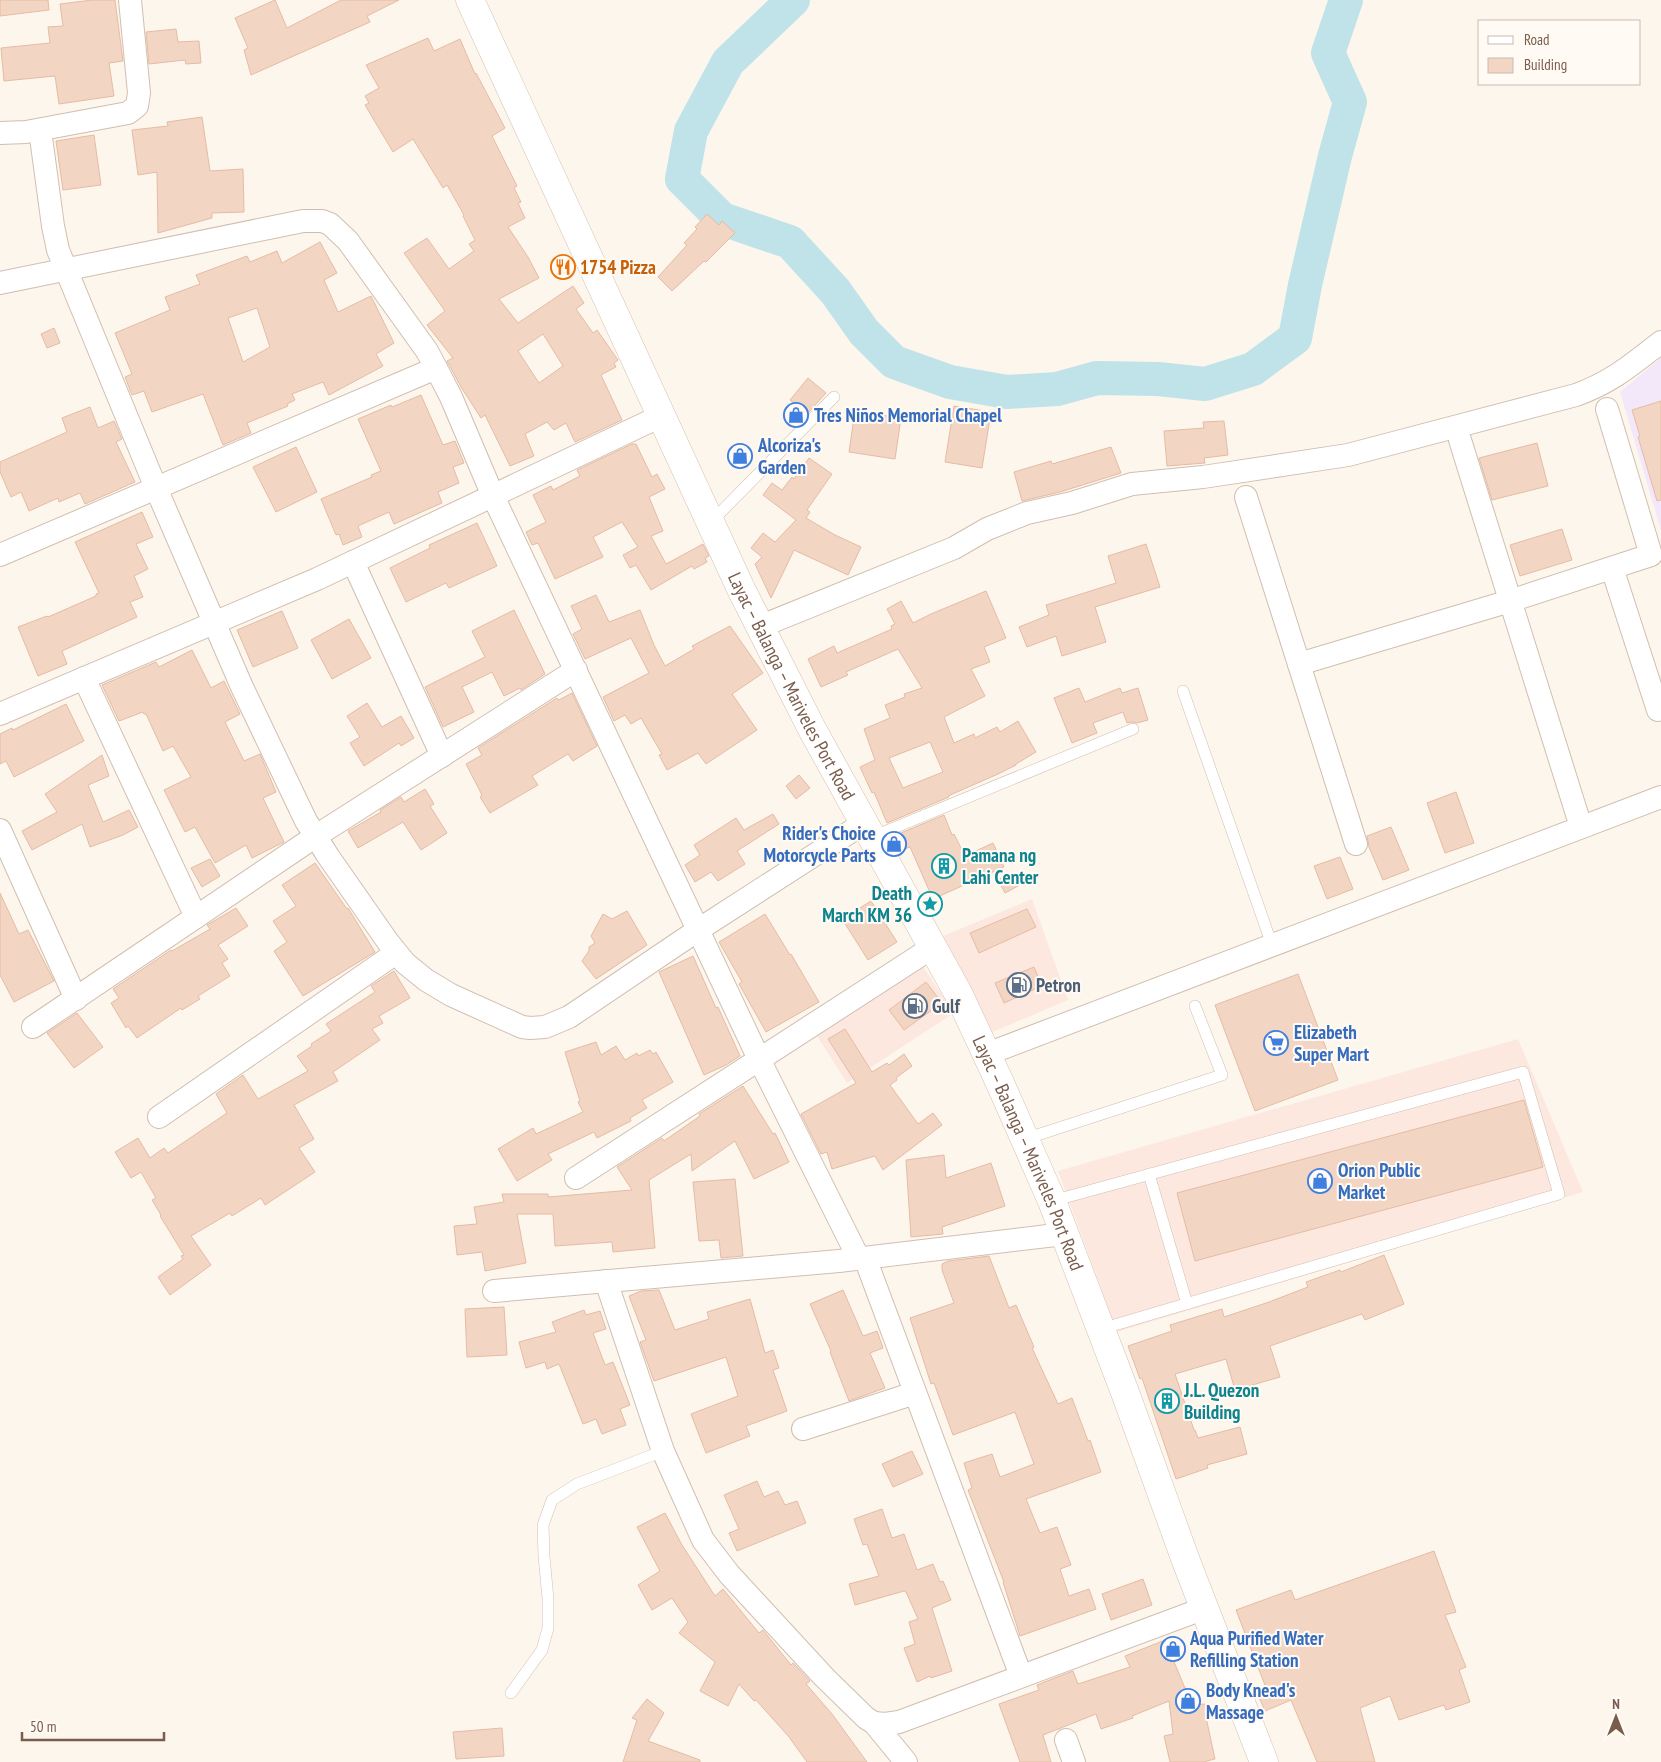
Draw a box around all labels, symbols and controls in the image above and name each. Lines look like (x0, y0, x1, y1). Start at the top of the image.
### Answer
legend (1478, 20, 1641, 85)
text: Road (1524, 30, 1550, 49)
text: Building (1524, 55, 1567, 74)
restaurant icon: 1754 Pizza (550, 254, 576, 280)
place label: 1754 Pizza (580, 255, 656, 279)
shop icon: Tres Niños Memorial Chapel (783, 402, 809, 428)
place label: Tres Niños Memorial Chapel (814, 403, 1002, 427)
place label: Alcoriza's Garden (757, 433, 821, 479)
shop icon: Alcoriza's Garden (727, 443, 753, 469)
street label: Layac – Balanga – Mariveles Port Road (723, 569, 861, 804)
place label: Rider's Choice Motorcycle Parts (764, 821, 876, 867)
shop icon: Rider's Choice Motorcycle Parts (881, 831, 907, 857)
place label: Pamana ng Lahi Center (962, 843, 1039, 889)
building icon: Pamana ng Lahi Center (931, 853, 957, 879)
place label: Death March KM 36 (822, 881, 912, 927)
place icon: Death March KM 36 (917, 891, 943, 917)
fuel station icon: Petron (1006, 972, 1032, 998)
place label: Petron (1036, 973, 1081, 997)
fuel station icon: Gulf (902, 993, 928, 1019)
place label: Gulf (932, 994, 961, 1018)
place label: Elizabeth Super Mart (1294, 1020, 1369, 1066)
supermarket icon: Elizabeth Super Mart (1263, 1030, 1289, 1056)
street label: Layac – Balanga – Mariveles Port Road (968, 1032, 1089, 1274)
place label: Orion Public Market (1338, 1158, 1421, 1204)
shop icon: Orion Public Market (1307, 1168, 1333, 1194)
place label: J.L. Quezon Building (1183, 1378, 1259, 1424)
building icon: J.L. Quezon Building (1154, 1388, 1180, 1414)
place label: Aqua Purified Water Refilling Station (1189, 1626, 1324, 1672)
shop icon: Aqua Purified Water Refilling Station (1160, 1636, 1186, 1662)
place label: Body Knead's Massage (1206, 1678, 1296, 1724)
shop icon: Body Knead's Massage (1175, 1688, 1201, 1714)
north arrow (1591, 1692, 1641, 1742)
text: N (1612, 1695, 1620, 1713)
scale bar (22, 1710, 165, 1742)
text: 50 m (30, 1717, 56, 1736)

